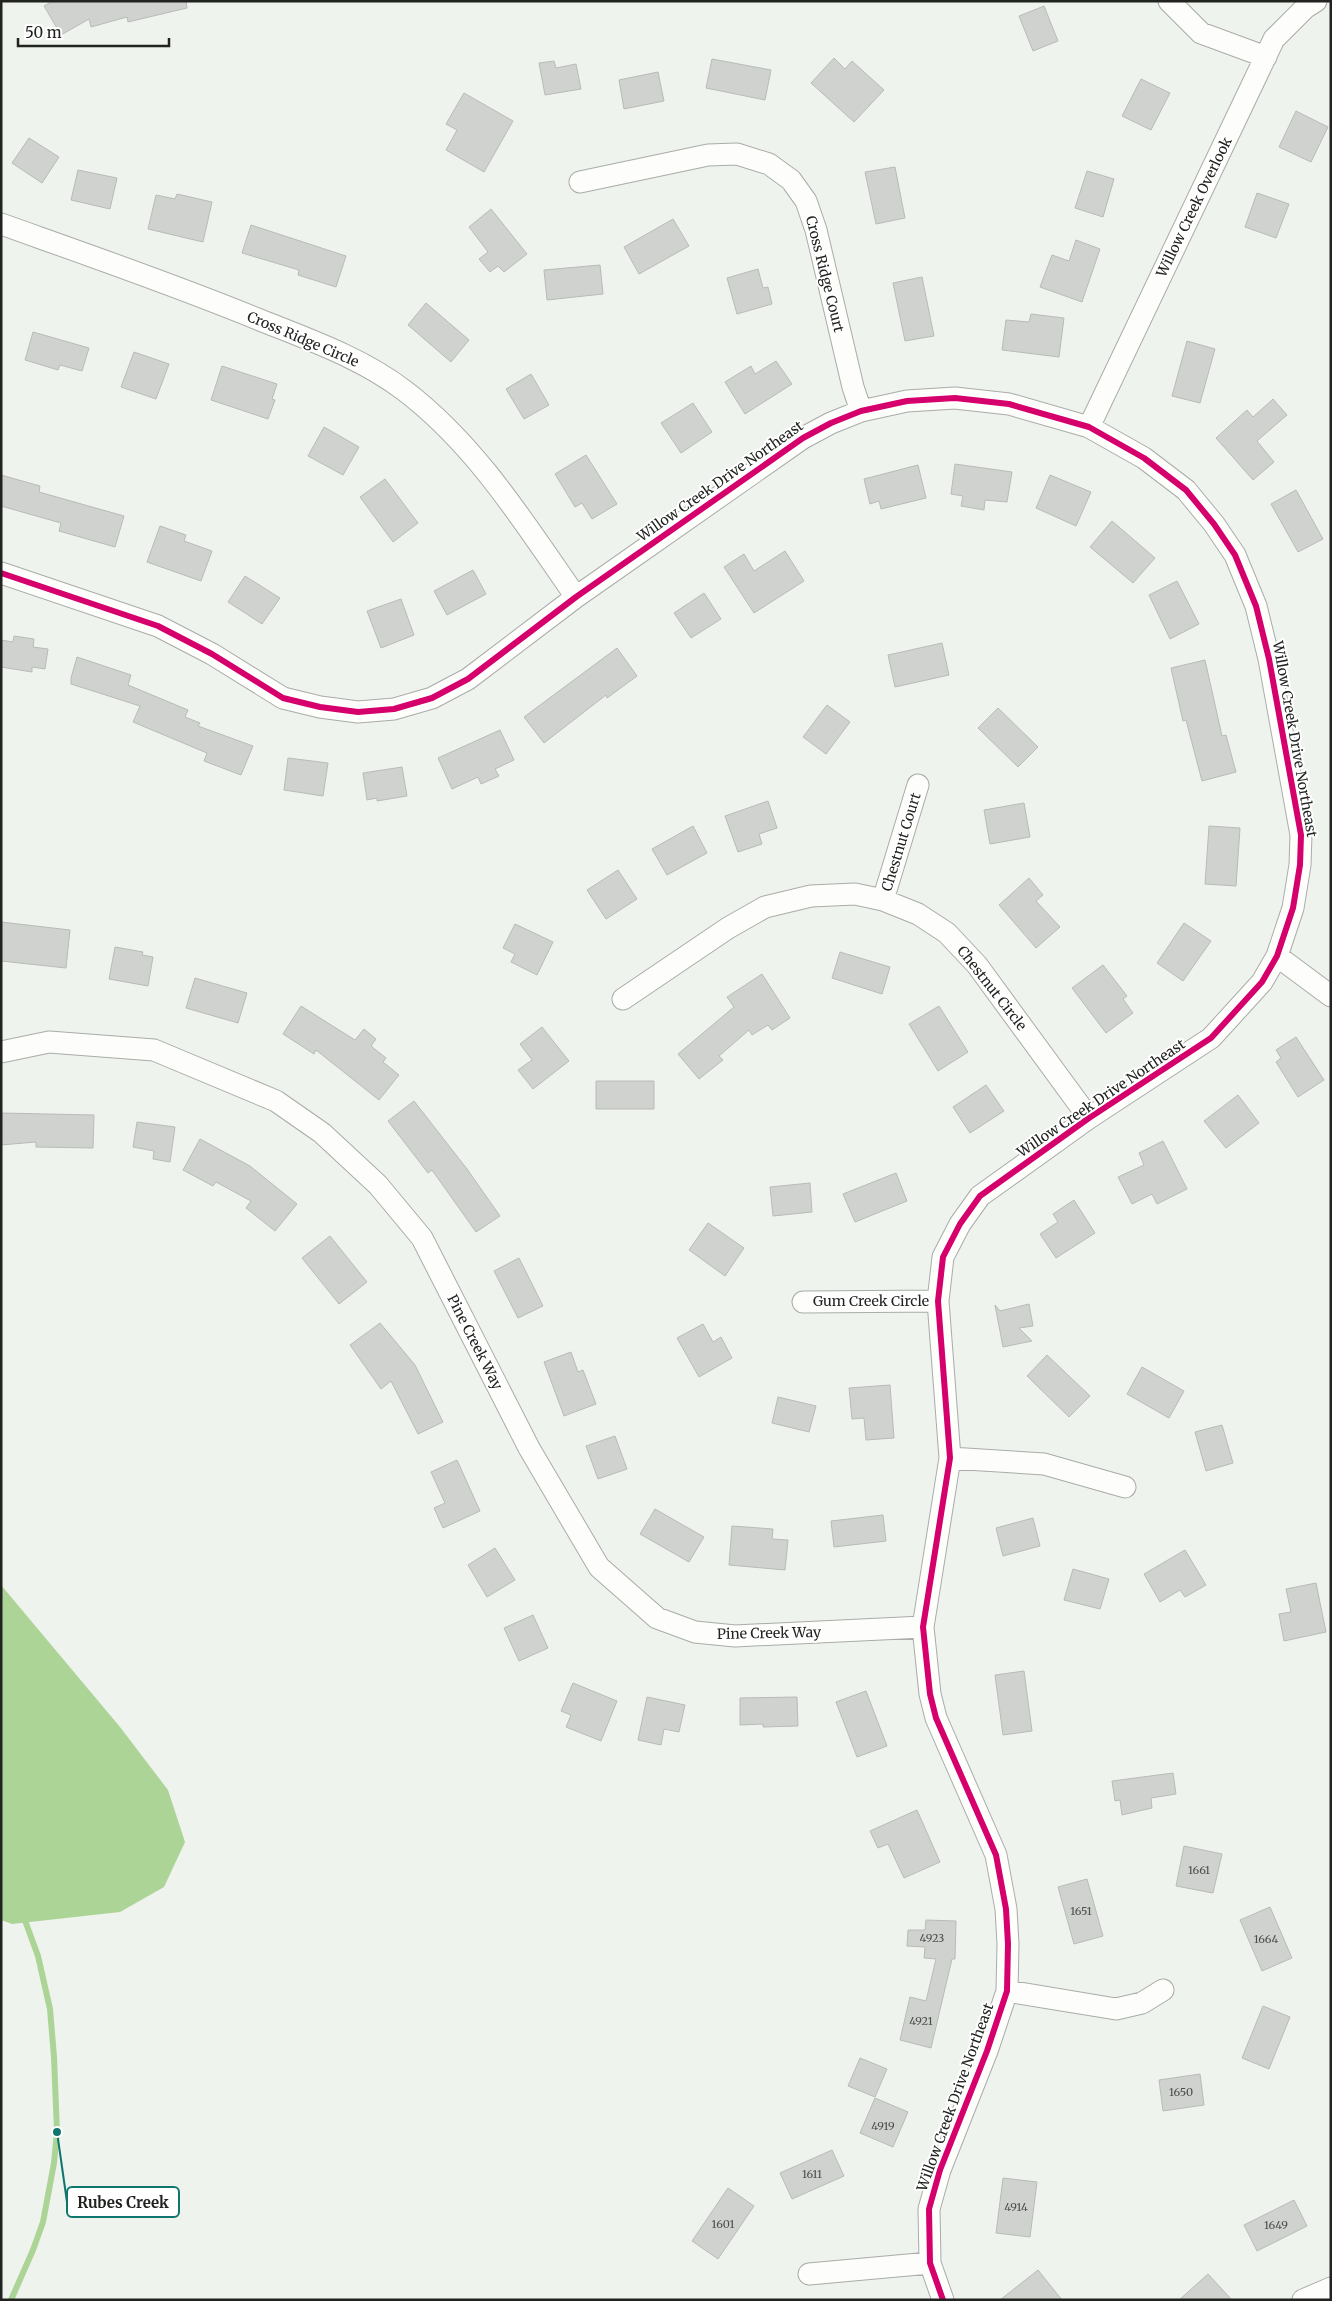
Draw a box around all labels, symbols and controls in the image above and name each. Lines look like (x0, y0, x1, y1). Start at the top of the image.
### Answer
scale bar (18, 15, 169, 47)
text: 50 m (25, 23, 62, 42)
street label: Willow Creek Overlook (1152, 134, 1236, 281)
street label: Cross Ridge Court (802, 214, 848, 335)
street label: Cross Ridge Circle (244, 307, 362, 371)
street label: Willow Creek Drive Northeast (633, 416, 807, 546)
street label: Willow Creek Drive Northeast (1269, 639, 1321, 839)
street label: Chestnut Court (877, 790, 925, 894)
street label: Chestnut Circle (953, 942, 1031, 1034)
street label: Willow Creek Drive Northeast (1013, 1035, 1189, 1162)
street label: Pine Creek Way (443, 1292, 507, 1393)
street label: Gum Creek Circle (813, 1292, 929, 1310)
street label: Pine Creek Way (717, 1623, 822, 1643)
house number: 1661 (1188, 1863, 1210, 1877)
house number: 1651 (1070, 1904, 1092, 1918)
house number: 4923 (920, 1931, 944, 1945)
house number: 1664 (1254, 1932, 1279, 1946)
street label: Willow Creek Drive Northeast (912, 2000, 998, 2194)
house number: 4921 (909, 2014, 933, 2028)
house number: 1650 (1169, 2085, 1193, 2099)
house number: 4919 (871, 2119, 895, 2133)
house number: 1611 (802, 2167, 822, 2181)
callout: Rubes Creek (67, 2187, 179, 2217)
text: Rubes Creek (77, 2193, 169, 2212)
house number: 4914 (1004, 2200, 1028, 2214)
house number: 1601 (712, 2217, 734, 2231)
house number: 1649 (1264, 2218, 1288, 2232)

